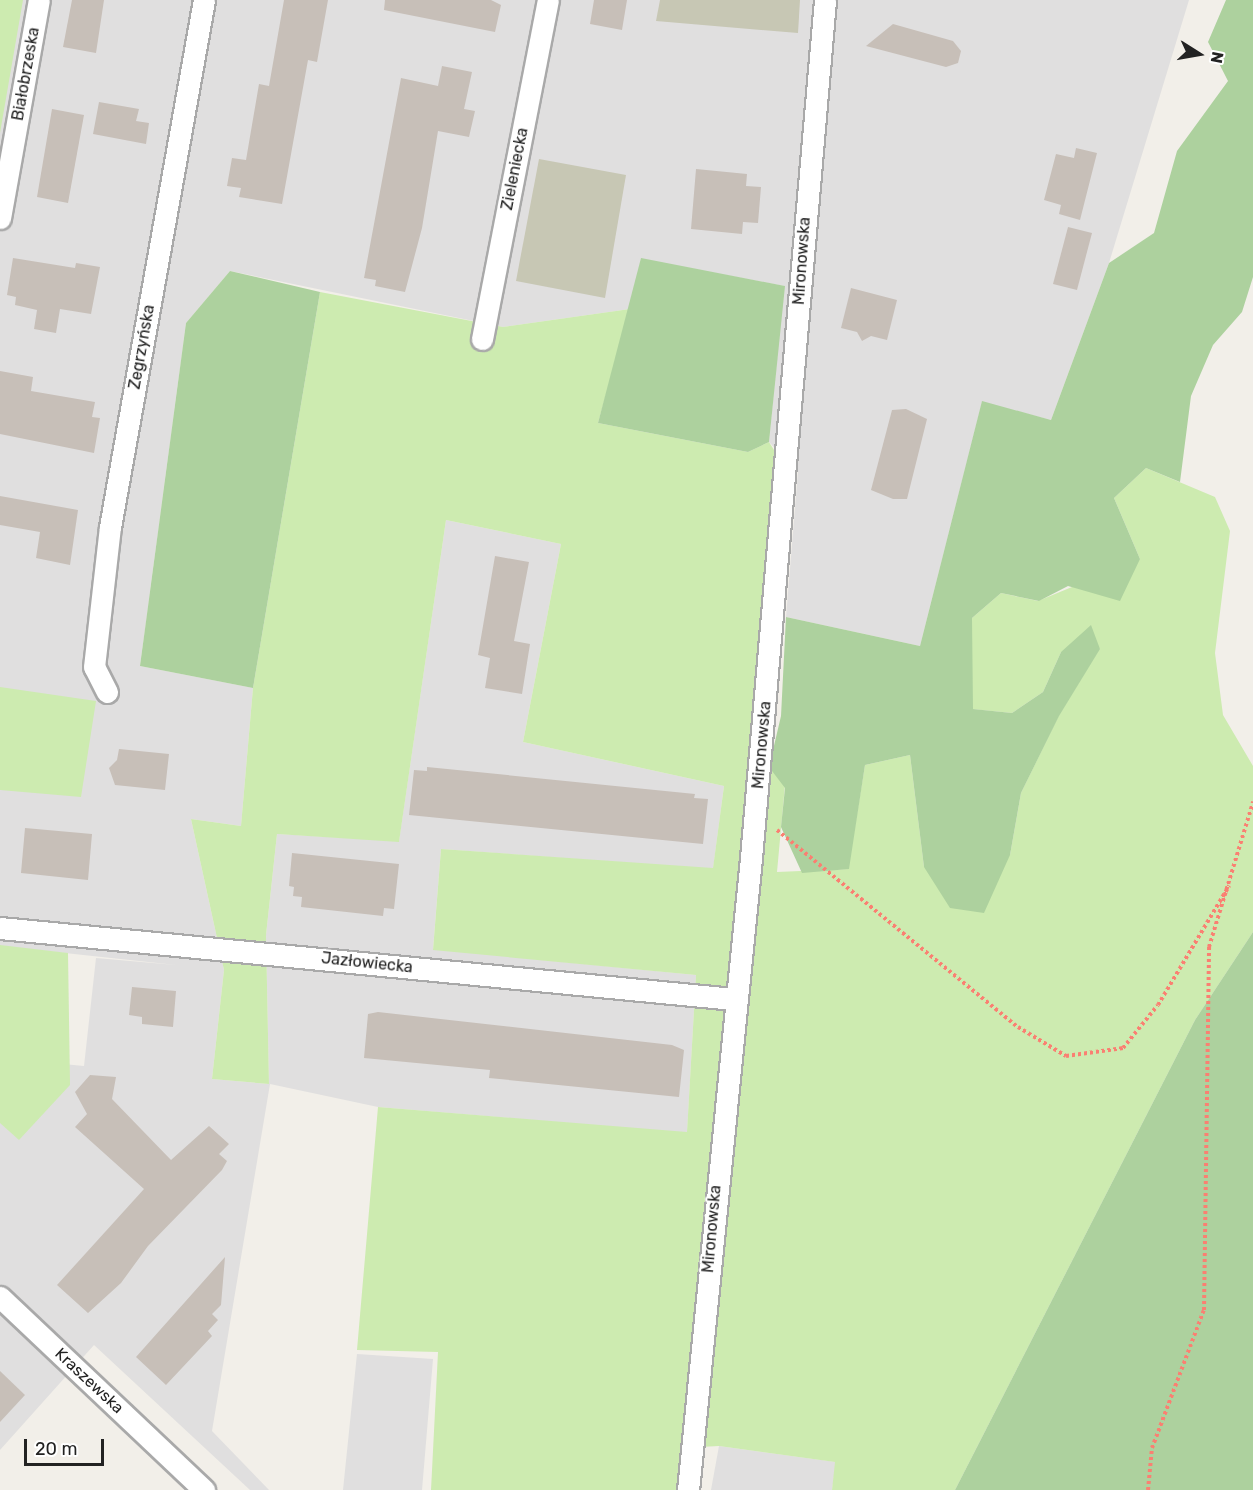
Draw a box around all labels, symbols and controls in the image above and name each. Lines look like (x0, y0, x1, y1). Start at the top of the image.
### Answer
north arrow (1169, 24, 1229, 84)
street label: Białobrzeska (8, 26, 44, 122)
text: N (1207, 50, 1228, 65)
street label: Zieleniecka (498, 126, 532, 212)
street label: Mironowska (789, 216, 815, 306)
street label: Zegrzyńska (125, 303, 159, 391)
street label: Mironowska (749, 700, 775, 790)
street label: Jazłowiecka (320, 949, 414, 977)
street label: Mironowska (699, 1184, 725, 1274)
street label: Kraszewska (51, 1344, 127, 1418)
scale bar (27, 1427, 106, 1465)
text: 20 m (35, 1438, 77, 1460)

